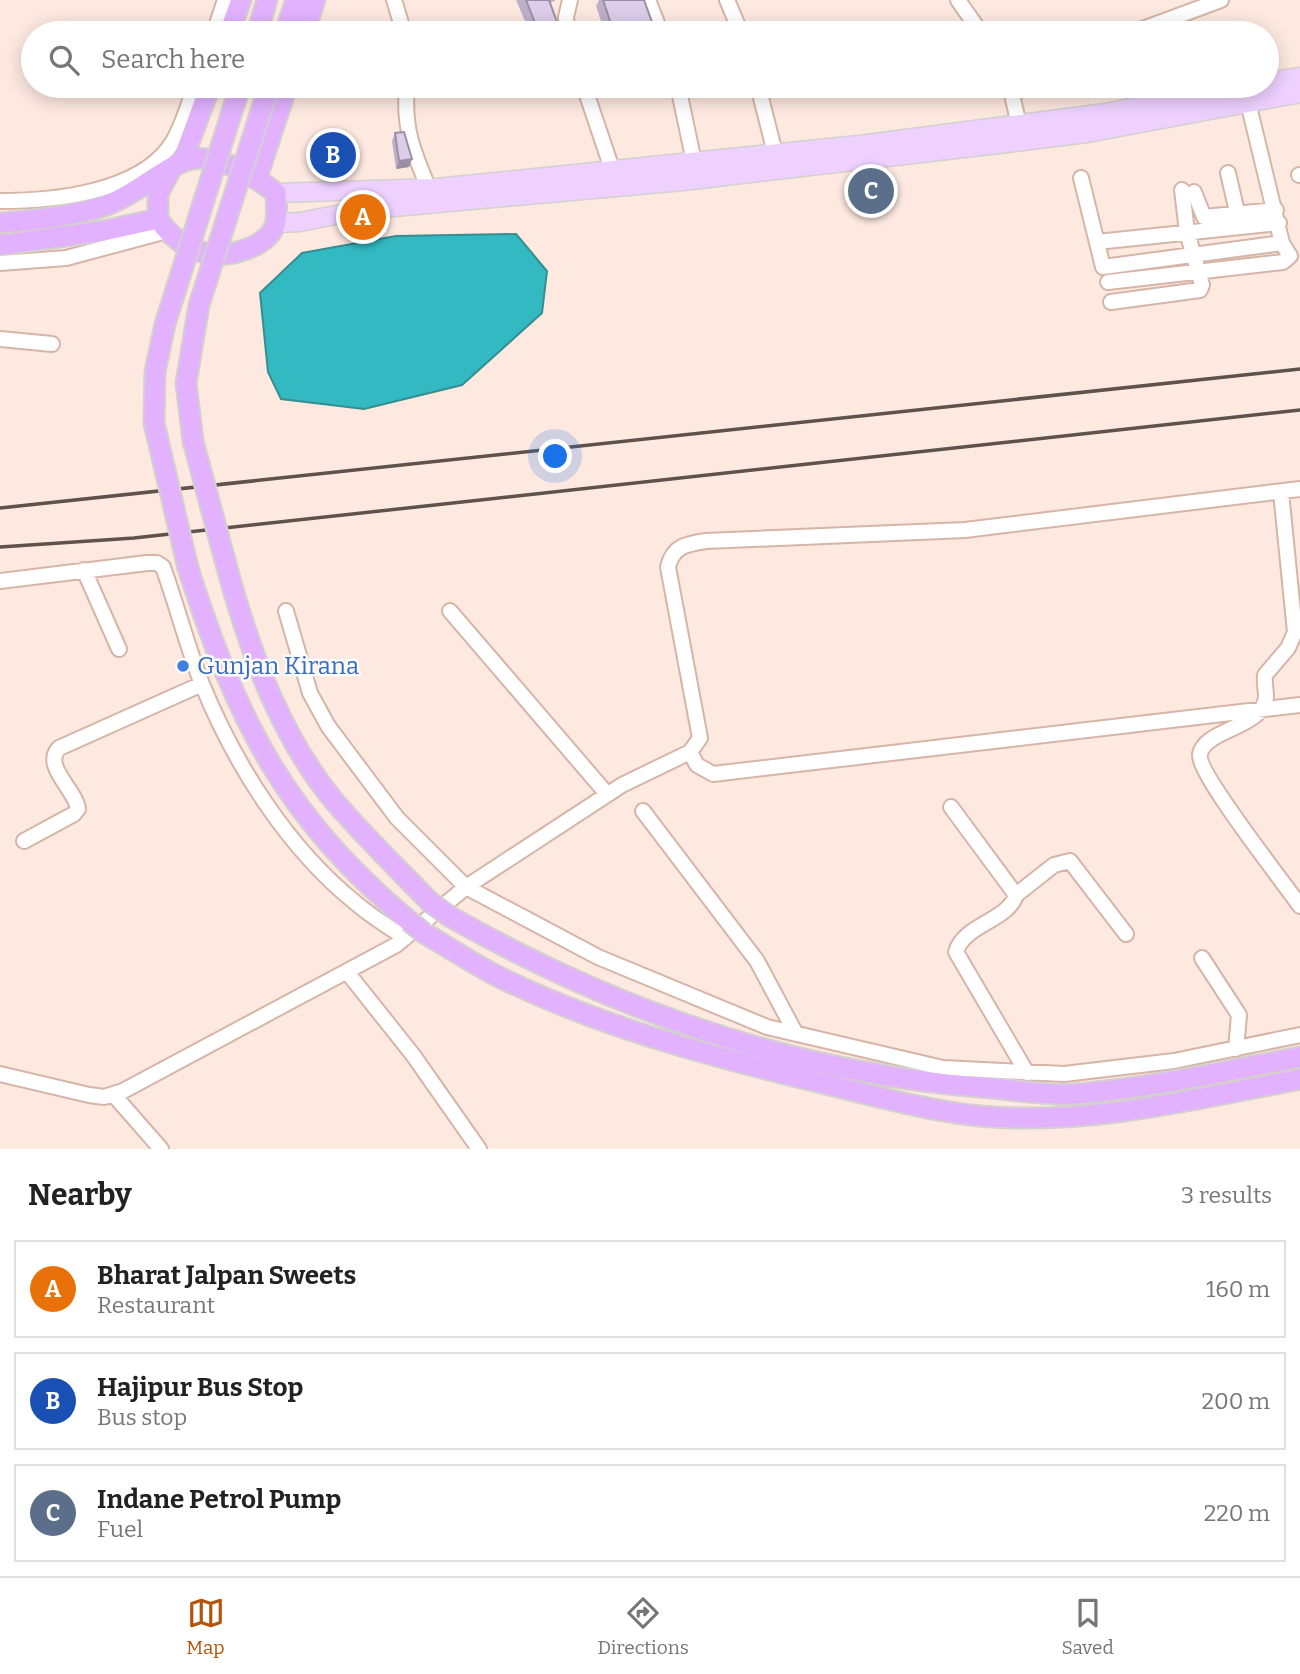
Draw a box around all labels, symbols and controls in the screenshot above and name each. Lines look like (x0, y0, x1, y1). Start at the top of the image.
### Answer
search box (21, 21, 1279, 98)
icon: search (45, 41, 83, 79)
text: Search here (101, 44, 245, 75)
pin: B (310, 129, 356, 181)
pin: C (848, 165, 894, 217)
pin: A (340, 191, 386, 243)
your location (538, 439, 572, 473)
place label: Gunjan Kirana (197, 652, 359, 680)
marker: Gunjan Kirana (175, 658, 191, 674)
text: Nearby (28, 1177, 132, 1213)
text: 3 results (1181, 1181, 1272, 1209)
text: Bharat Jalpan Sweets (97, 1260, 356, 1291)
text: A (45, 1275, 61, 1303)
text: 160 m (1206, 1275, 1270, 1303)
text: Restaurant (97, 1291, 215, 1319)
text: Hajipur Bus Stop (97, 1372, 303, 1403)
text: B (46, 1387, 60, 1415)
text: 200 m (1201, 1387, 1270, 1415)
text: Bus stop (97, 1403, 187, 1431)
text: Indane Petrol Pump (97, 1484, 341, 1515)
text: C (46, 1499, 60, 1527)
text: 220 m (1204, 1499, 1270, 1527)
text: Fuel (97, 1515, 143, 1543)
tab: Map (186, 1594, 225, 1659)
tab: Directions (597, 1594, 689, 1659)
tab: Saved (1061, 1594, 1114, 1659)

